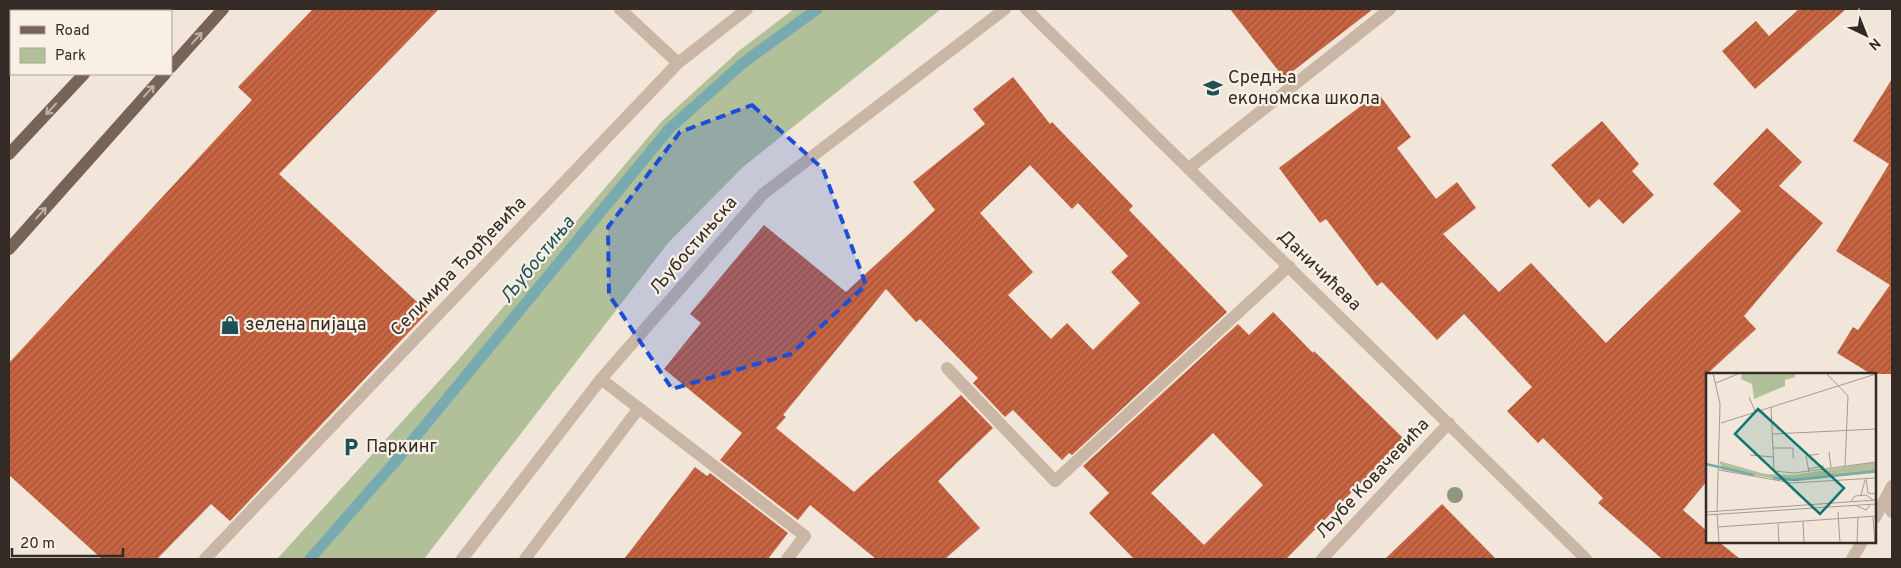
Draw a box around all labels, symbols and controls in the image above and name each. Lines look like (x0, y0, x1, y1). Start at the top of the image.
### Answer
legend (10, 10, 172, 75)
north arrow (1841, 10, 1891, 60)
text: Road (55, 22, 90, 41)
one-way arrow (191, 31, 203, 44)
text: N (1864, 34, 1883, 53)
text: Park (55, 47, 86, 66)
place label: Средња економска школа (1228, 67, 1380, 111)
school or university icon: Средња економска школа (1202, 77, 1224, 99)
one-way arrow (143, 85, 155, 98)
one-way arrow (45, 103, 57, 116)
street label: Селимира Ђорђевића (386, 192, 532, 342)
street label: Љубостињска (645, 192, 743, 300)
one-way arrow (35, 206, 47, 219)
water label: Љубостиња (495, 211, 581, 309)
street label: Даничићева (1272, 225, 1366, 317)
shop icon: зелена пијаца (219, 314, 241, 336)
place label: зелена пијаца (245, 314, 367, 337)
inset map (1706, 373, 1876, 543)
street label: Љубе Ковачевића (1311, 414, 1435, 544)
parking icon: Паркинг (340, 436, 362, 458)
place label: Паркинг (366, 436, 437, 459)
scale bar (12, 526, 124, 558)
text: 20 m (20, 535, 55, 554)

